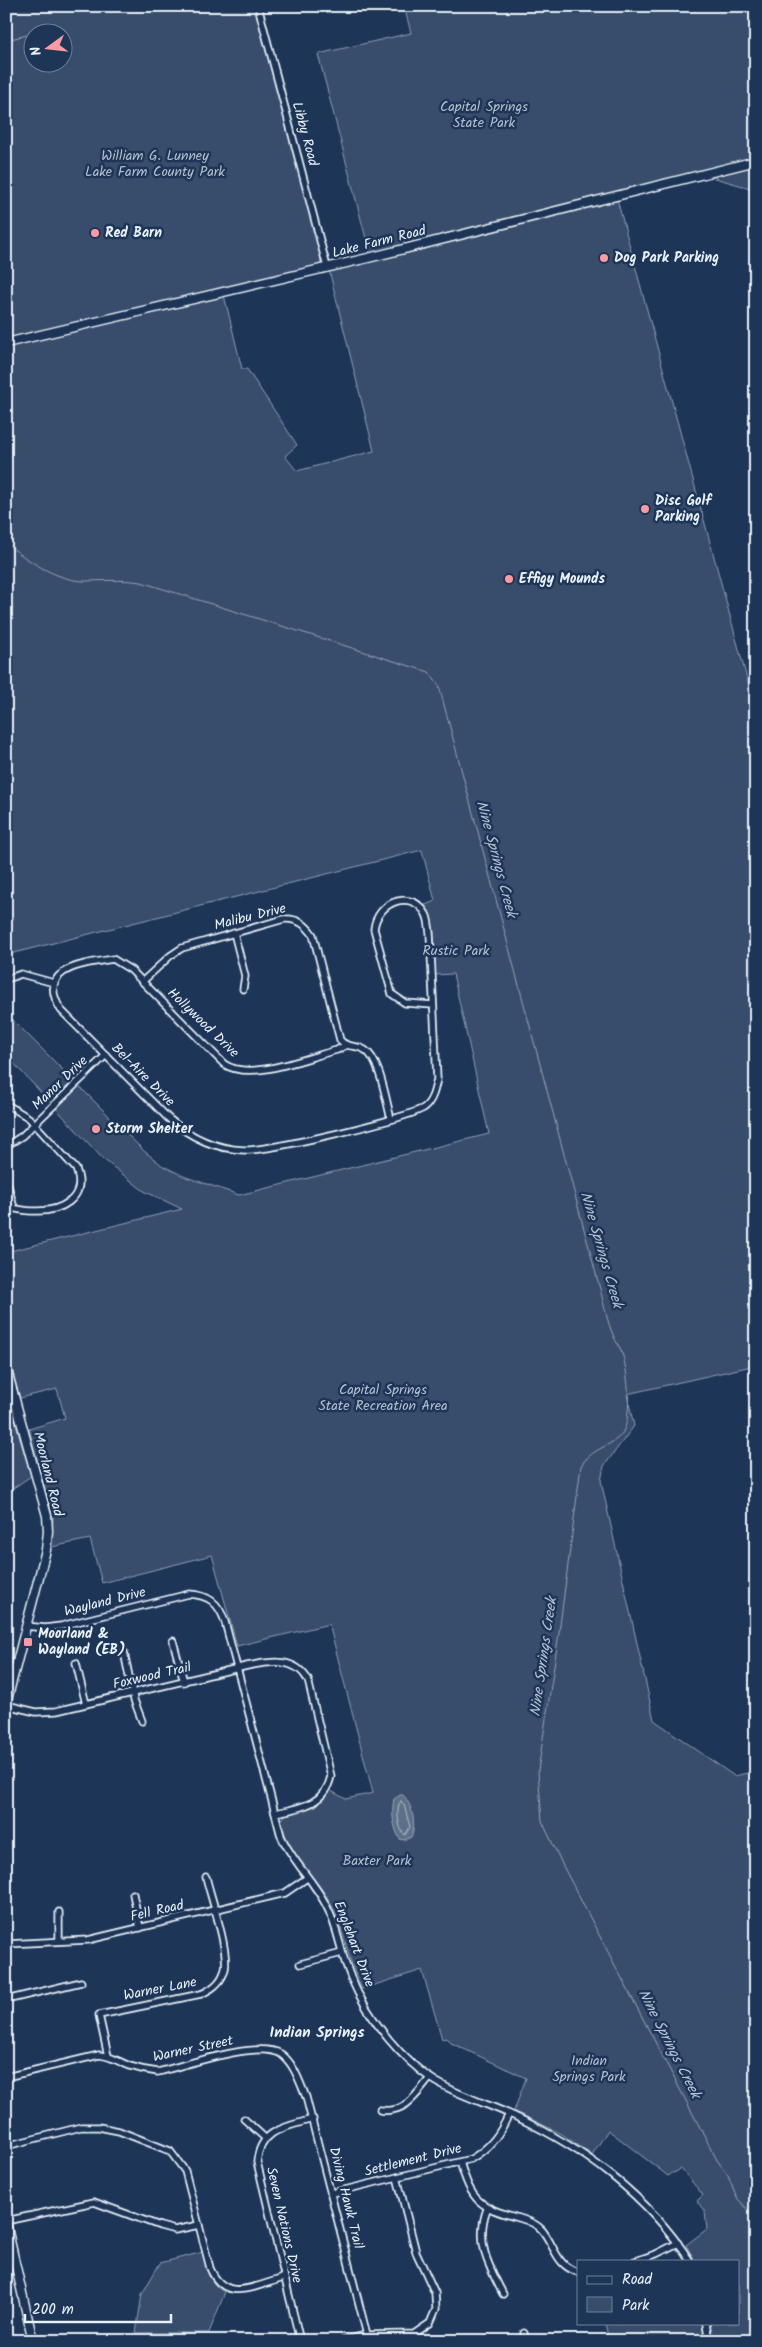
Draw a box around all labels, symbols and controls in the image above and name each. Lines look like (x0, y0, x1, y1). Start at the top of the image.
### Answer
north arrow (22, 22, 72, 72)
text: N (25, 44, 48, 58)
park label: Capital Springs State Park (440, 96, 528, 134)
street label: Libby Road (286, 99, 324, 170)
park label: William G. Lunney Lake Farm County Park (85, 145, 225, 183)
street label: Lake Farm Road (330, 219, 429, 264)
place label: Red Barn (105, 222, 162, 244)
marker: Red Barn (89, 227, 101, 239)
place label: Dog Park Parking (614, 247, 719, 269)
marker: Dog Park Parking (598, 252, 610, 264)
place label: Disc Golf Parking (655, 490, 713, 528)
marker: Disc Golf Parking (639, 503, 651, 515)
place label: Effigy Mounds (519, 568, 606, 590)
marker: Effigy Mounds (503, 573, 515, 585)
water label: Nine Springs Creek (469, 798, 524, 922)
street label: Malibu Drive (212, 897, 289, 937)
park label: Rustic Park (423, 940, 490, 962)
street label: Hollywood Drive (162, 983, 245, 1064)
street label: Bel-Aire Drive (106, 1038, 181, 1113)
street label: Manor Drive (27, 1050, 94, 1116)
place label: Storm Shelter (106, 1118, 194, 1140)
marker: Storm Shelter (90, 1123, 102, 1135)
water label: Nine Springs Creek (573, 1189, 630, 1313)
park label: Capital Springs State Recreation Area (318, 1379, 448, 1417)
street label: Moorland Road (27, 1429, 69, 1520)
street label: Wayland Drive (62, 1581, 149, 1623)
water label: Nine Springs Creek (524, 1594, 565, 1718)
place label: Moorland & Wayland (EB) (38, 1623, 126, 1661)
marker: Moorland & Wayland (EB) (22, 1636, 34, 1648)
street label: Foxwood Trail (111, 1656, 194, 1696)
park label: Baxter Park (343, 1850, 412, 1872)
street label: Fell Road (128, 1894, 187, 1928)
street label: Englehart Drive (327, 1898, 381, 1991)
street label: Warner Lane (122, 1971, 199, 2007)
water label: Nine Springs Creek (631, 1985, 708, 2105)
district label: Indian Springs (270, 2021, 364, 2045)
street label: Warner Street (151, 2030, 236, 2068)
park label: Indian Springs Park (552, 2050, 626, 2088)
street label: Settlement Drive (362, 2137, 465, 2183)
street label: Diving Hawk Trail (323, 2145, 369, 2252)
street label: Seven Nations Drive (260, 2165, 308, 2286)
legend (577, 2260, 740, 2324)
text: Road (622, 2268, 653, 2292)
scale bar (25, 2292, 171, 2324)
text: Park (622, 2294, 650, 2318)
text: 200 m (32, 2298, 74, 2322)

